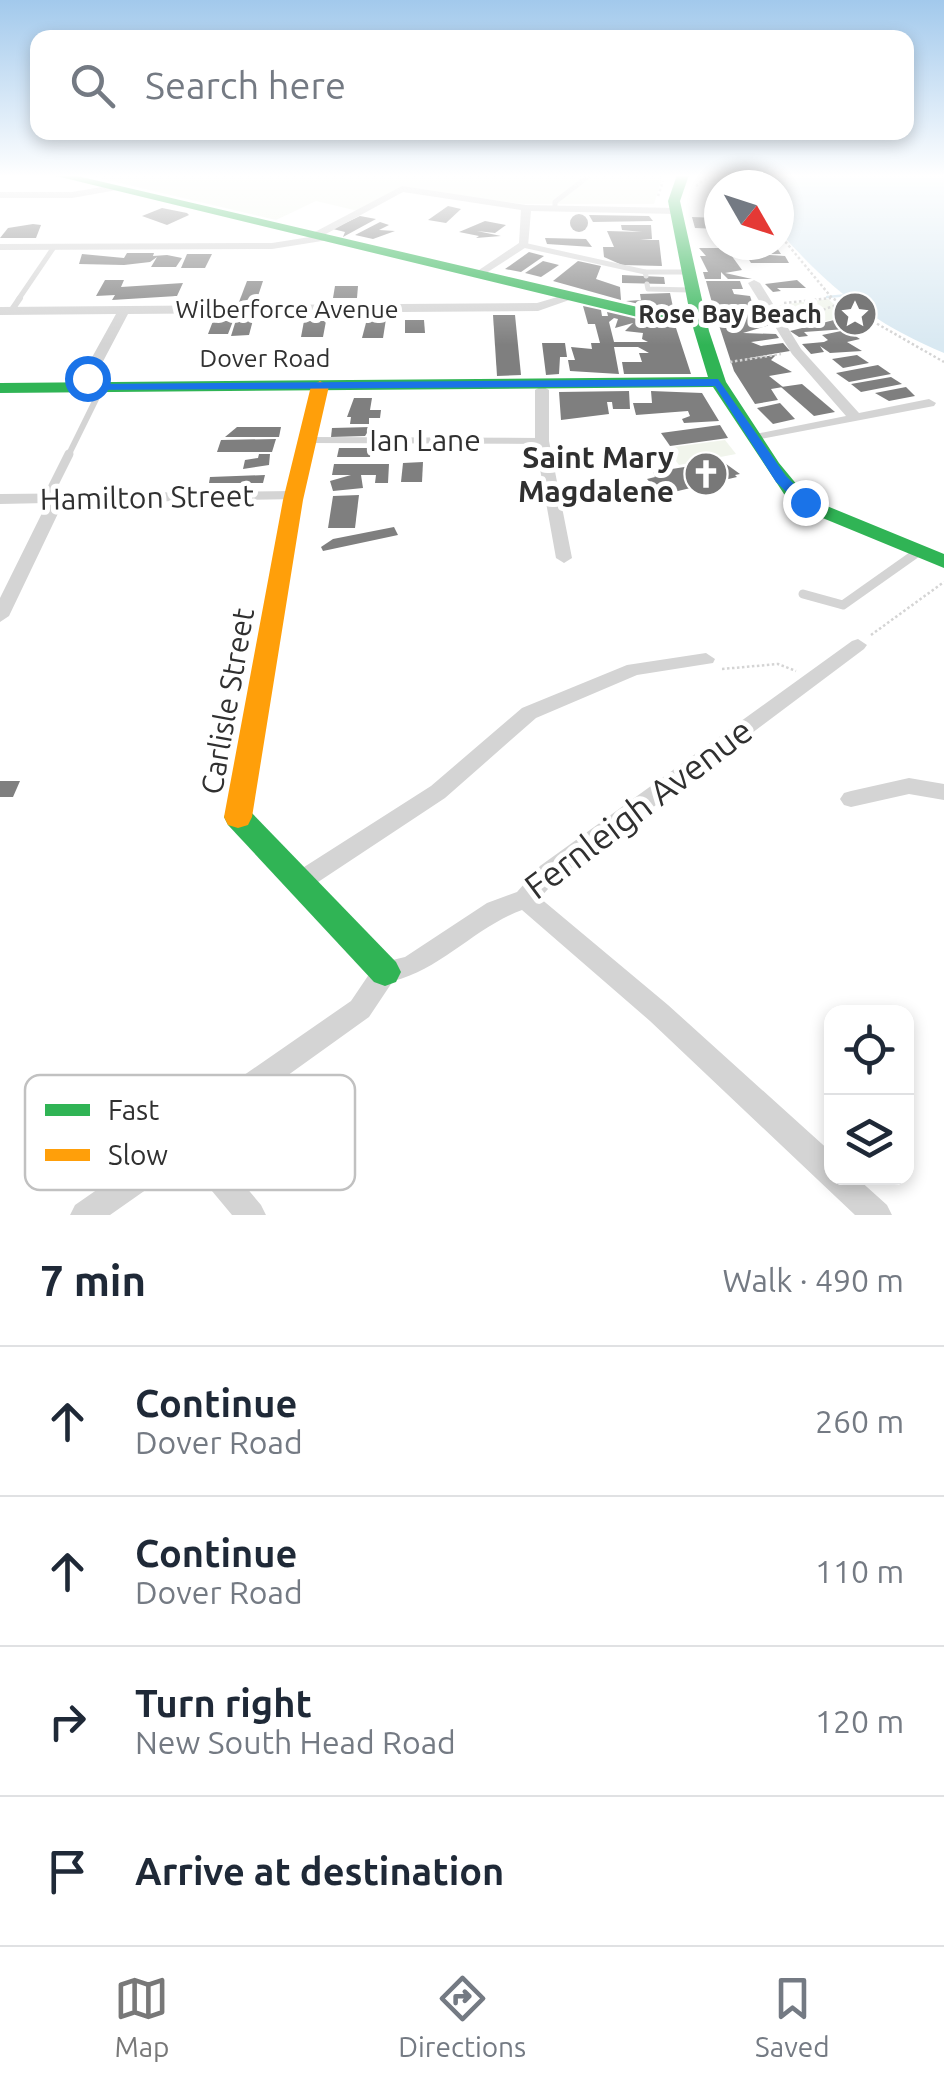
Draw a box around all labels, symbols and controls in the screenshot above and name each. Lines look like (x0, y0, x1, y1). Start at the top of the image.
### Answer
search box (30, 30, 914, 140)
icon: search (65, 58, 120, 113)
text: Search here (145, 64, 346, 106)
north arrow (704, 170, 794, 260)
place icon: Rose Bay Beach (832, 291, 878, 337)
street label: Wilberforce Avenue (175, 295, 399, 323)
place label: Rose Bay Beach (638, 300, 822, 328)
street label: Dover Road (199, 344, 331, 372)
route start (65, 356, 111, 402)
street label: Ian Lane (369, 423, 481, 457)
place label: Saint Mary Magdalene (518, 440, 674, 508)
church icon: Saint Mary Magdalene (683, 451, 729, 497)
street label: Hamilton Street (40, 478, 255, 516)
route end (783, 480, 829, 526)
street label: Carlisle Street (194, 605, 260, 797)
street label: Fernleigh Avenue (517, 710, 759, 906)
map controls (824, 1005, 914, 1185)
button: locate (824, 1005, 914, 1095)
legend (25, 1075, 355, 1190)
text: Fast (108, 1094, 159, 1125)
button: layers (824, 1095, 914, 1185)
text: Slow (108, 1139, 168, 1170)
text: 7 min (40, 1257, 146, 1304)
text: Walk · 490 m (722, 1262, 904, 1298)
text: Continue (135, 1382, 297, 1424)
icon: ahead (40, 1394, 95, 1449)
text: 260 m (815, 1403, 904, 1439)
text: Dover Road (135, 1424, 303, 1460)
text: Continue (135, 1532, 297, 1574)
icon: ahead (40, 1544, 95, 1599)
text: 110 m (815, 1553, 904, 1589)
text: Dover Road (135, 1574, 303, 1610)
text: Turn right (135, 1682, 312, 1724)
icon: right (40, 1694, 95, 1749)
text: 120 m (815, 1703, 904, 1739)
text: New South Head Road (135, 1724, 456, 1760)
icon: arrive (40, 1844, 95, 1899)
text: Arrive at destination (135, 1850, 504, 1892)
tab: Map (114, 1971, 170, 2062)
tab: Directions (398, 1971, 526, 2062)
tab: Saved (755, 1971, 830, 2062)

